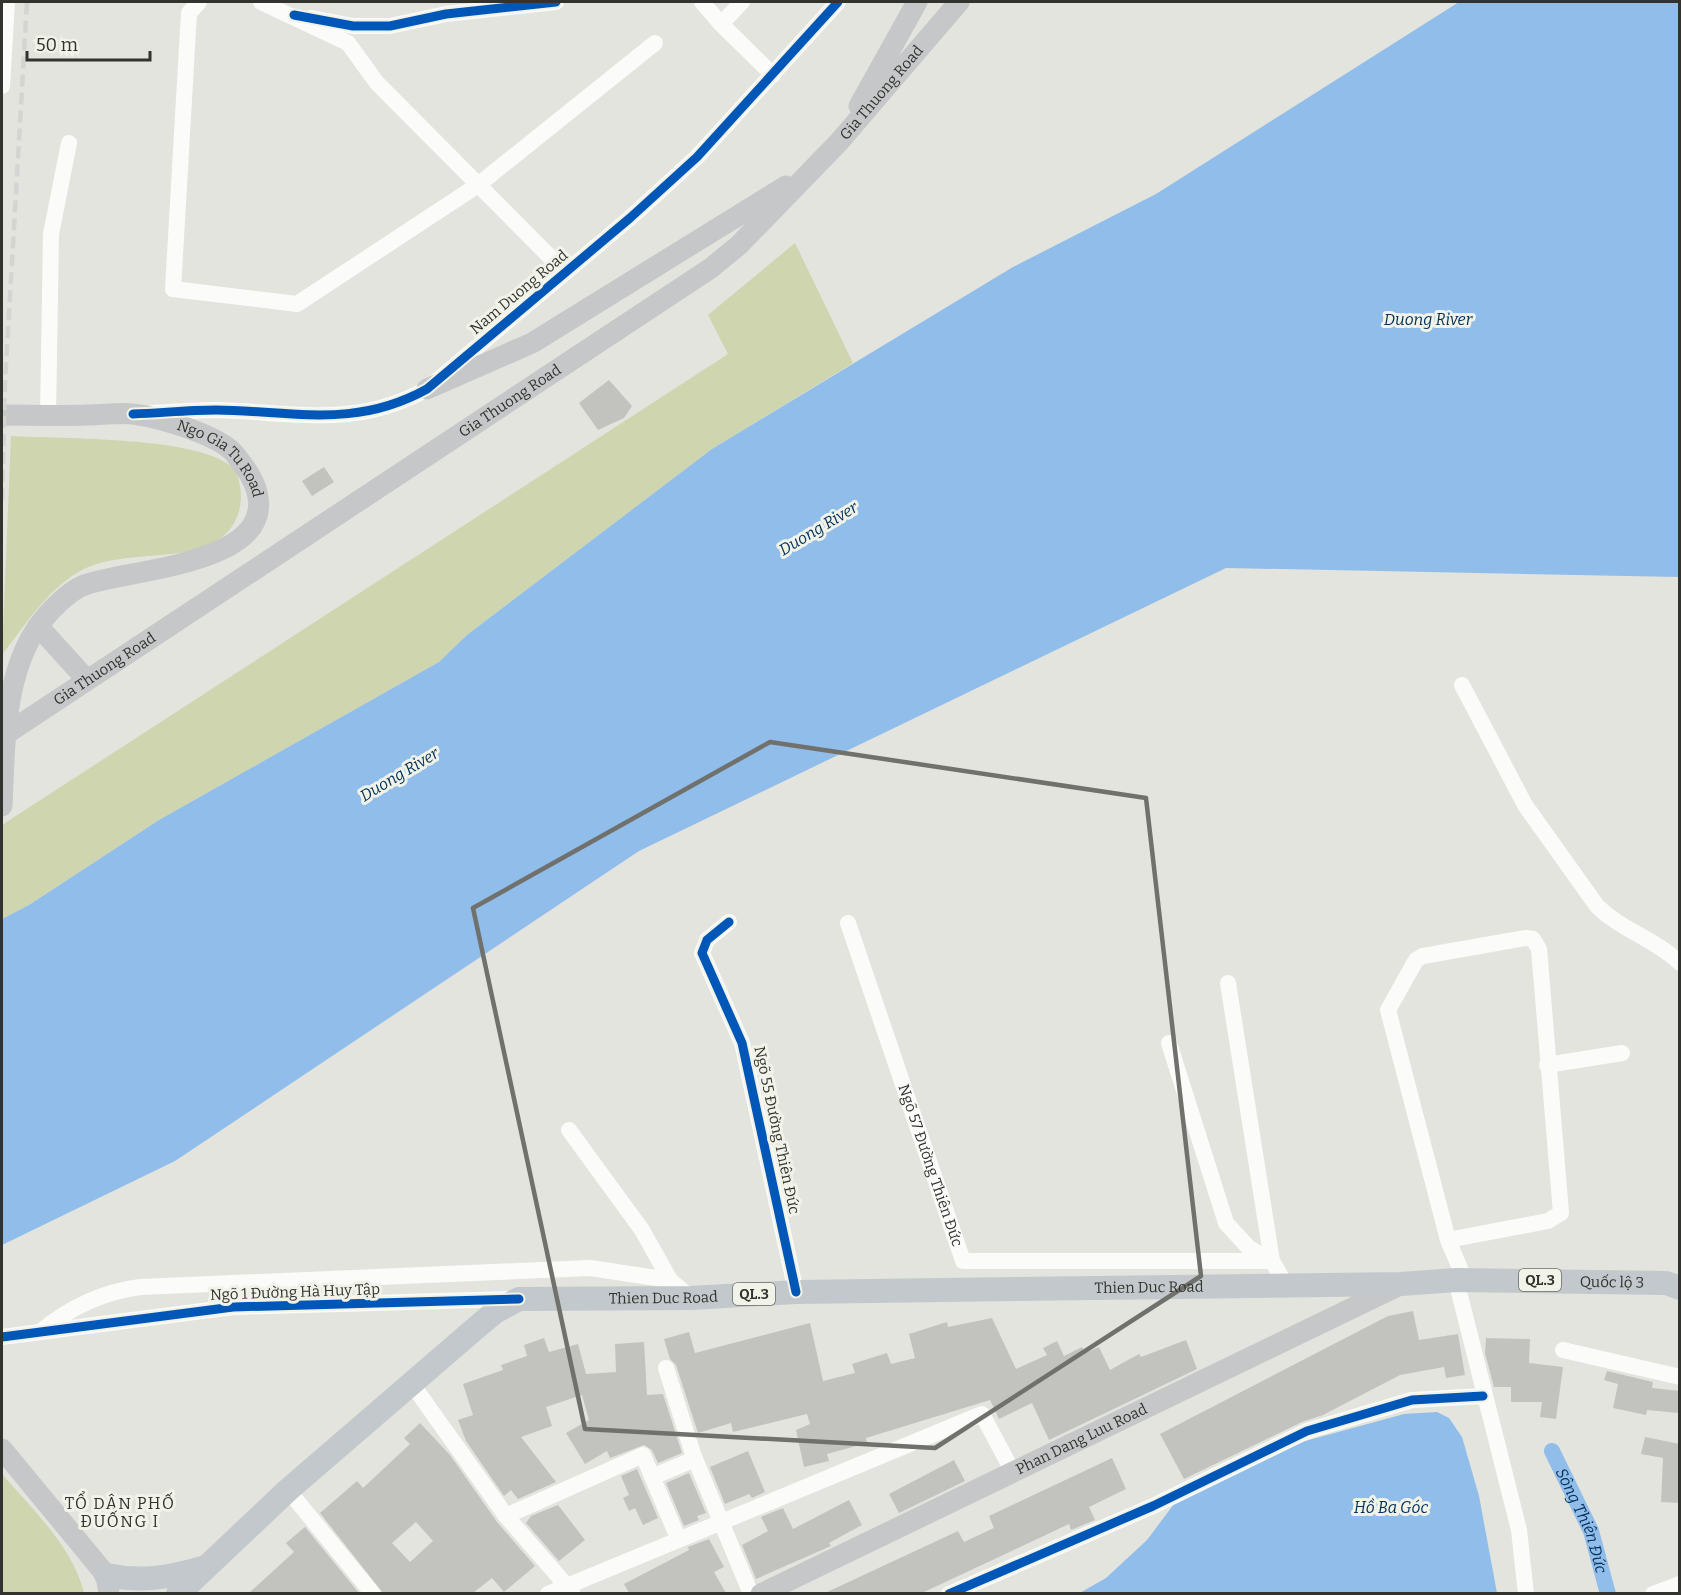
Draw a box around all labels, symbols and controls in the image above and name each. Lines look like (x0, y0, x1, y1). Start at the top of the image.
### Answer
scale bar (27, 24, 150, 62)
text: 50 m (36, 34, 78, 56)
street label: Gia Thuong Road (836, 42, 927, 143)
street label: Nam Duong Road (467, 246, 572, 338)
water label: Duong River (1384, 310, 1474, 329)
street label: Gia Thuong Road (455, 361, 564, 441)
street label: Ngo Gia Tu Road (175, 416, 267, 499)
water label: Duong River (776, 497, 862, 559)
street label: Gia Thuong Road (50, 629, 159, 709)
water label: Duong River (357, 743, 443, 805)
street label: Ngõ 55 Đường Thiên Đức (750, 1044, 804, 1216)
street label: Ngõ 57 Đường Thiên Đức (894, 1082, 967, 1249)
road number: QL.3 (1519, 1269, 1561, 1291)
street label: Quốc lộ 3 (1580, 1273, 1644, 1292)
street label: Thien Duc Road (1094, 1278, 1204, 1297)
street label: Ngõ 1 Đường Hà Huy Tập (210, 1280, 380, 1304)
road number: QL.3 (733, 1283, 775, 1305)
street label: Thien Duc Road (609, 1287, 718, 1307)
street label: Phan Dang Luu Road (1013, 1400, 1150, 1478)
water label: Sông Thiên Đức (1552, 1465, 1611, 1576)
district label: TỔ DÂN PHỐ ĐUỐNG I (65, 1491, 175, 1531)
water label: Hồ Ba Góc (1354, 1497, 1429, 1517)

